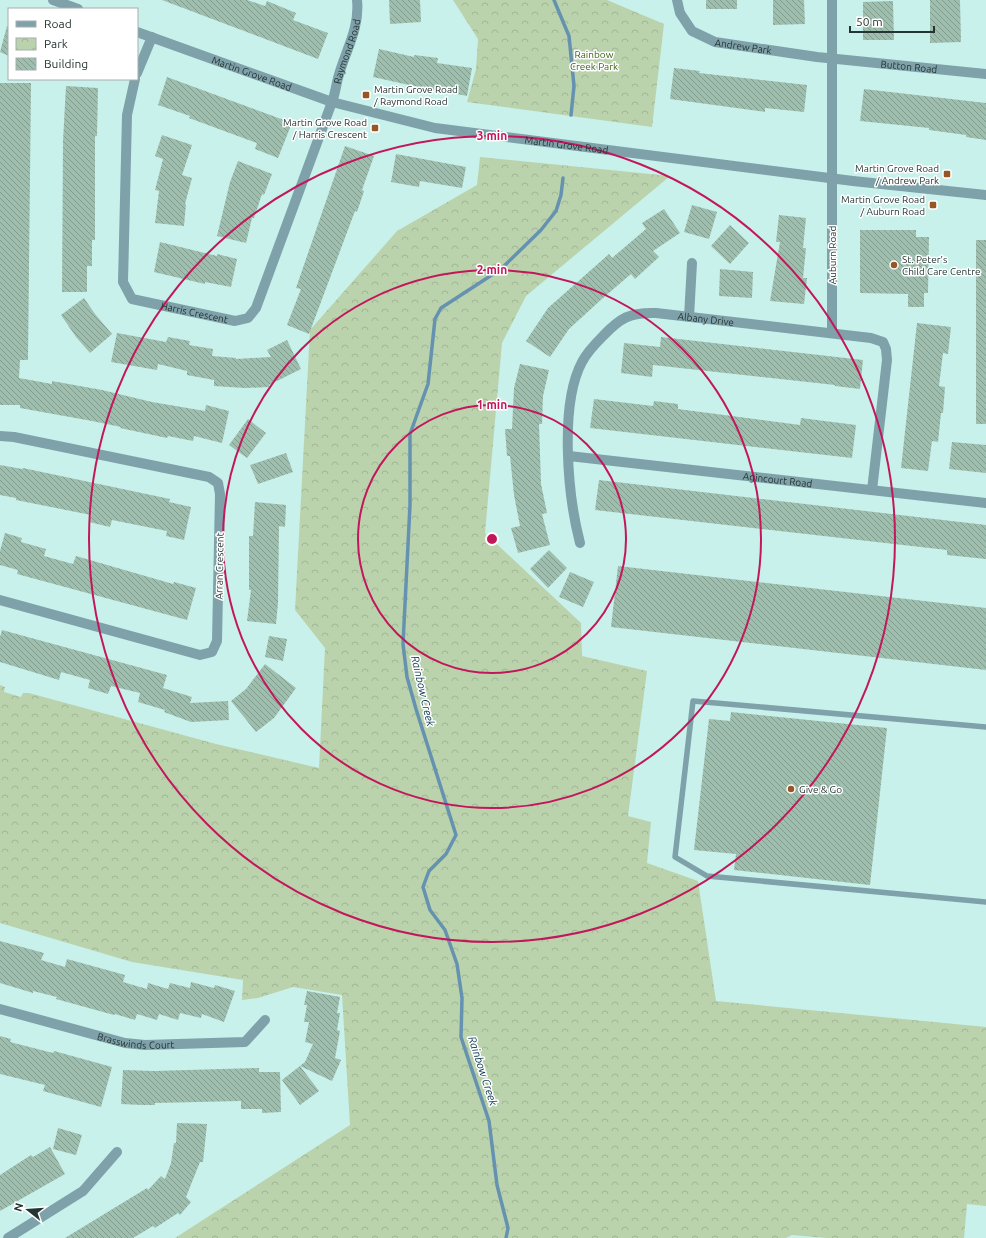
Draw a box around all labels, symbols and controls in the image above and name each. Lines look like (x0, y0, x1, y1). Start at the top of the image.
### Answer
legend (8, 8, 138, 80)
scale bar (850, 8, 934, 34)
text: 50 m (856, 15, 883, 28)
text: Road (44, 17, 72, 30)
street label: Raymond Road (332, 18, 363, 85)
text: Park (44, 37, 68, 50)
street label: Andrew Park (714, 37, 772, 56)
park label: Rainbow Creek Park (570, 49, 618, 72)
street label: Martin Grove Road (210, 54, 293, 93)
text: Building (44, 57, 88, 70)
street label: Button Road (880, 58, 938, 75)
place label: Martin Grove Road / Raymond Road (373, 84, 458, 107)
marker: Martin Grove Road / Raymond Road (361, 90, 371, 100)
place label: Martin Grove Road / Harris Crescent (283, 117, 367, 140)
marker: Martin Grove Road / Harris Crescent (370, 123, 380, 133)
text: 3 min (477, 129, 507, 142)
street label: Martin Grove Road (524, 134, 609, 156)
place label: Martin Grove Road / Andrew Park (855, 163, 939, 186)
marker: Martin Grove Road / Andrew Park (942, 169, 952, 179)
place label: Martin Grove Road / Auburn Road (841, 194, 925, 217)
marker: Martin Grove Road / Auburn Road (928, 200, 938, 210)
street label: Auburn Road (827, 226, 838, 284)
place label: St. Peter's Child Care Centre (902, 254, 980, 277)
marker: St. Peter's Child Care Centre (889, 260, 899, 270)
text: 2 min (477, 263, 507, 276)
street label: Harris Crescent (160, 300, 229, 325)
street label: Albany Drive (677, 311, 735, 328)
text: 1 min (477, 398, 507, 411)
street label: Agincourt Road (742, 471, 813, 489)
street label: Arran Crescent (213, 532, 226, 599)
centre of rings (485, 532, 499, 546)
water label: Rainbow Creek (409, 654, 437, 728)
marker: Give & Go (786, 784, 796, 794)
place label: Give & Go (799, 784, 842, 795)
street label: Brasswinds Court (96, 1031, 175, 1051)
water label: Rainbow Creek (466, 1035, 500, 1108)
north arrow (8, 1190, 48, 1230)
text: N (11, 1201, 25, 1213)

